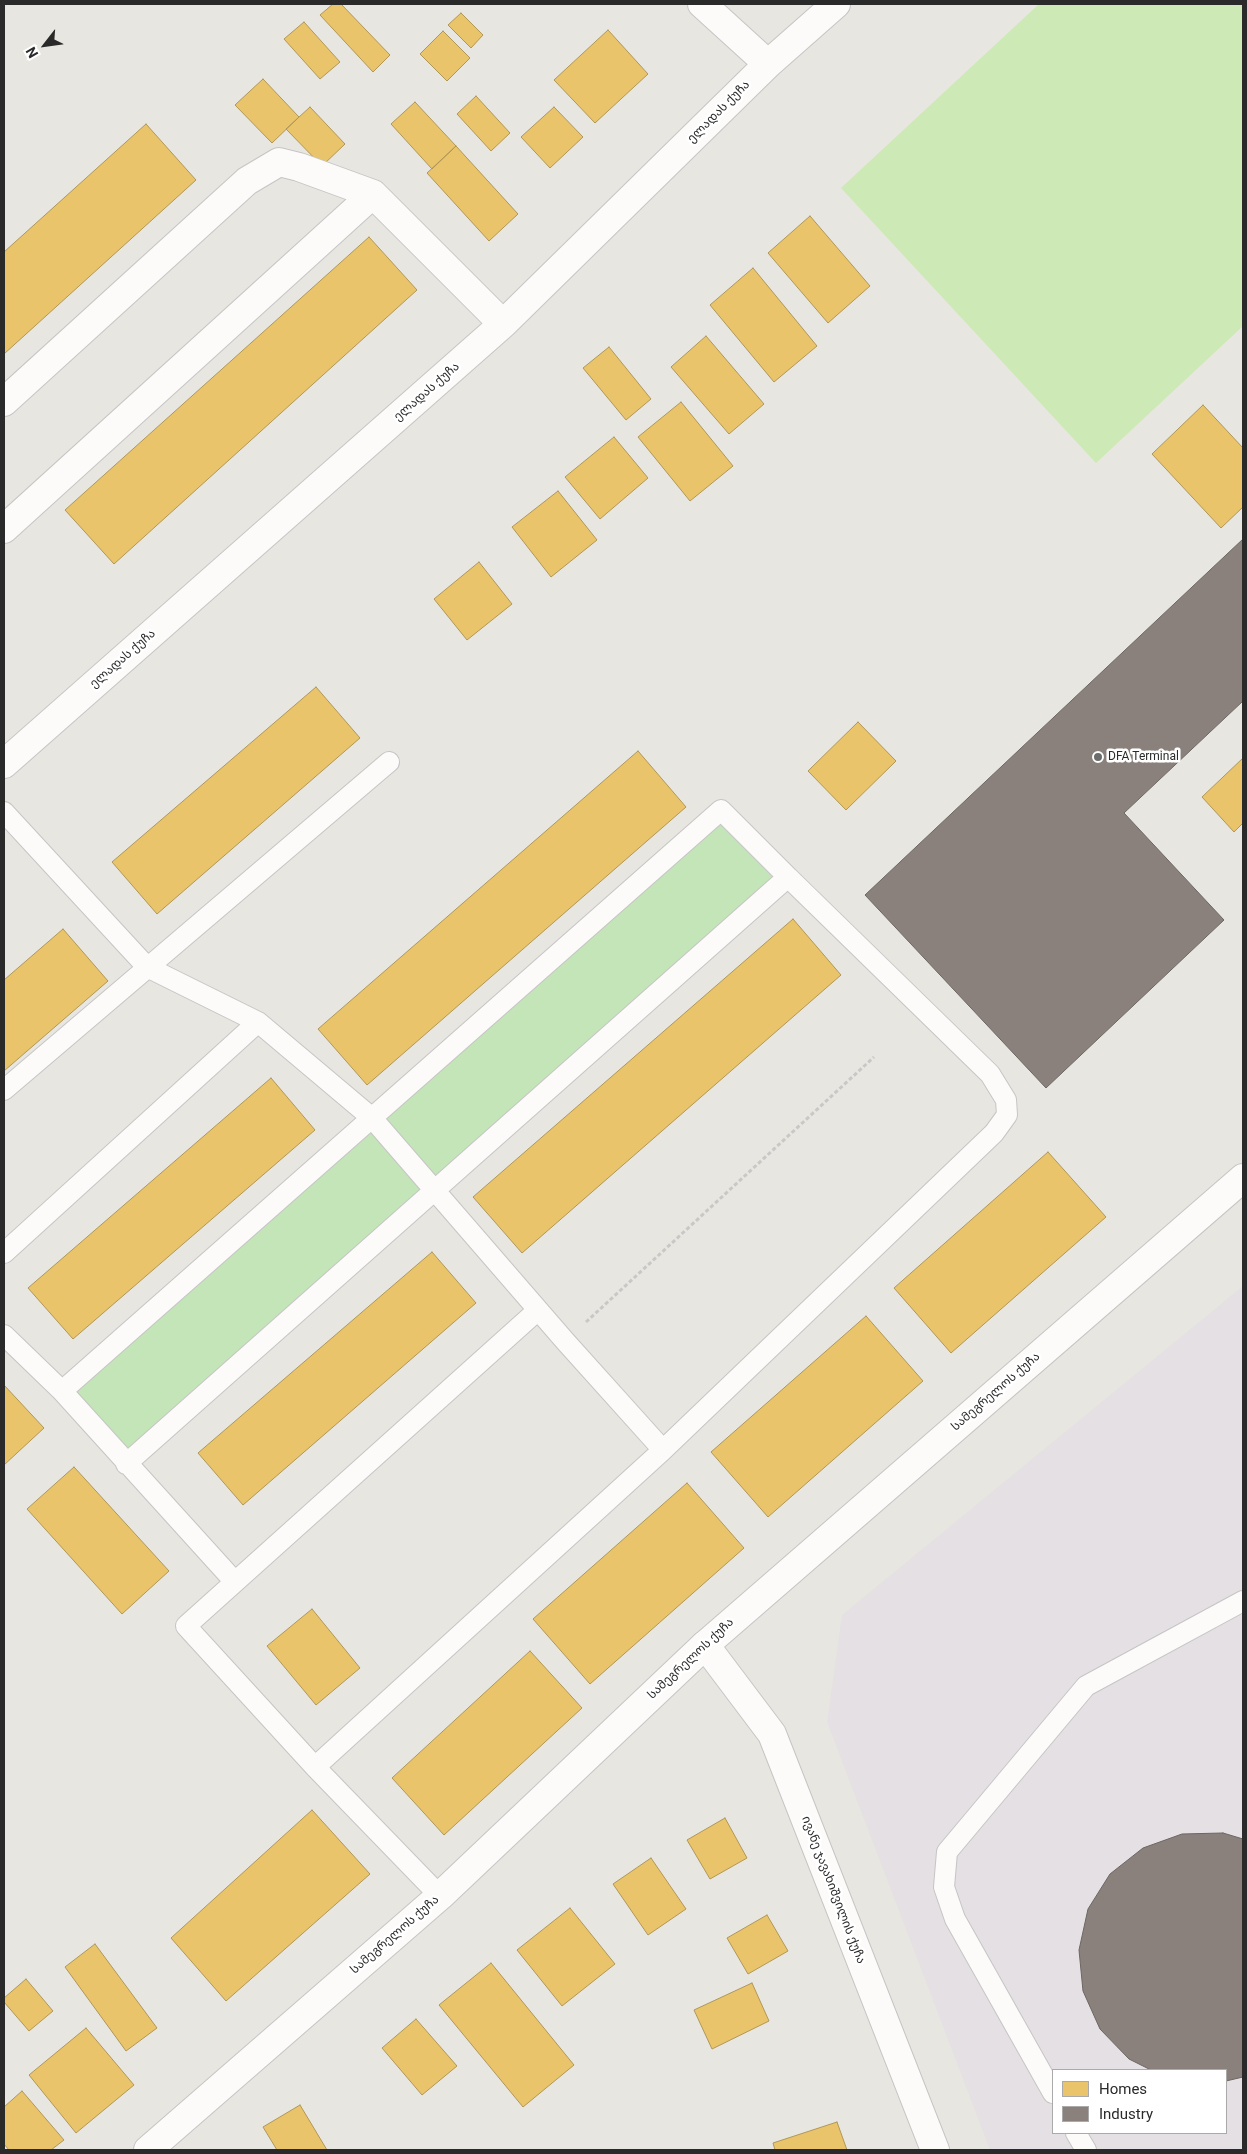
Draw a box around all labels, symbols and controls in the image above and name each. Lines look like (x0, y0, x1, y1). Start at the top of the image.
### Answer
north arrow (20, 20, 70, 70)
text: N (23, 44, 41, 61)
street label: ელადას ქუჩა (685, 78, 753, 146)
street label: ელადას ქუჩა (391, 360, 463, 424)
street label: ელადას ქუჩა (87, 627, 159, 691)
place label: DFA Terminal (1108, 750, 1179, 764)
marker: DFA Terminal (1092, 751, 1104, 763)
street label: სამეგრელოს ქუჩა (949, 1350, 1043, 1434)
street label: სამეგრელოს ქუჩა (645, 1615, 737, 1703)
street label: ივანე ჯავახიშვილის ქუჩა (798, 1814, 868, 1966)
street label: სამეგრელოს ქუჩა (348, 1893, 442, 1977)
legend (1052, 2069, 1227, 2134)
text: Homes (1099, 2080, 1147, 2098)
text: Industry (1099, 2105, 1153, 2123)

